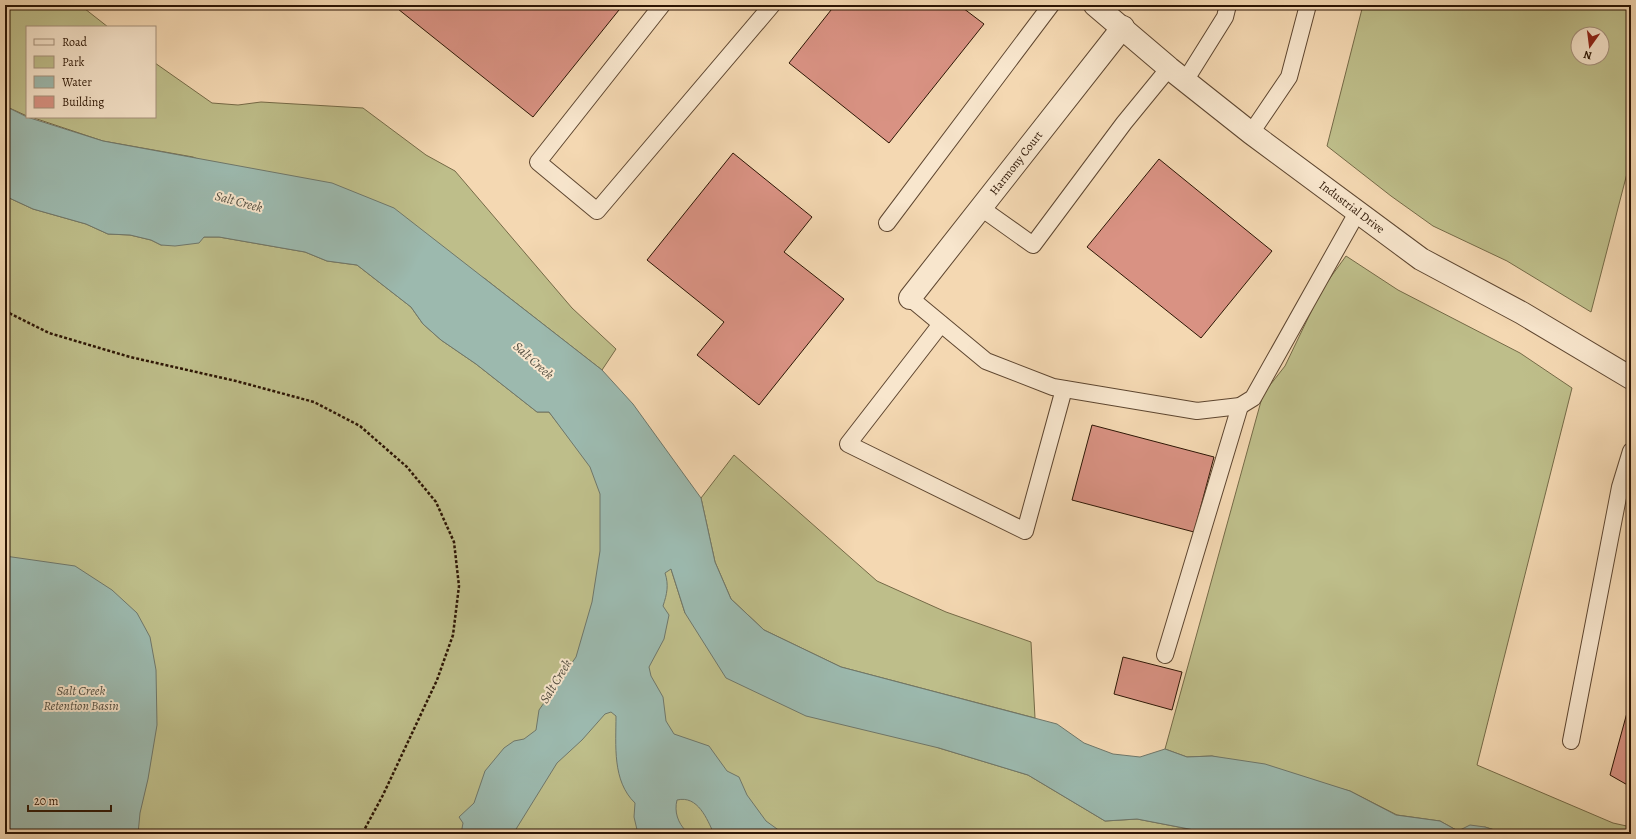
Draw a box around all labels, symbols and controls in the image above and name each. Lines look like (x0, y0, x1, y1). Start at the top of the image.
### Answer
legend (26, 26, 156, 118)
north arrow (1570, 26, 1610, 66)
text: Road (62, 34, 88, 50)
text: N (1582, 47, 1593, 63)
text: Park (62, 54, 85, 70)
text: Water (61, 74, 92, 90)
text: Building (62, 94, 104, 110)
street label: Harmony Court (986, 128, 1046, 198)
street label: Industrial Drive (1316, 177, 1388, 237)
water label: Salt Creek (213, 187, 265, 216)
water label: Salt Creek (510, 338, 558, 383)
water label: Salt Creek (536, 656, 575, 706)
water label: Salt Creek Retention Basin (43, 682, 119, 714)
scale bar (28, 787, 111, 813)
text: 20 m (34, 793, 58, 809)

